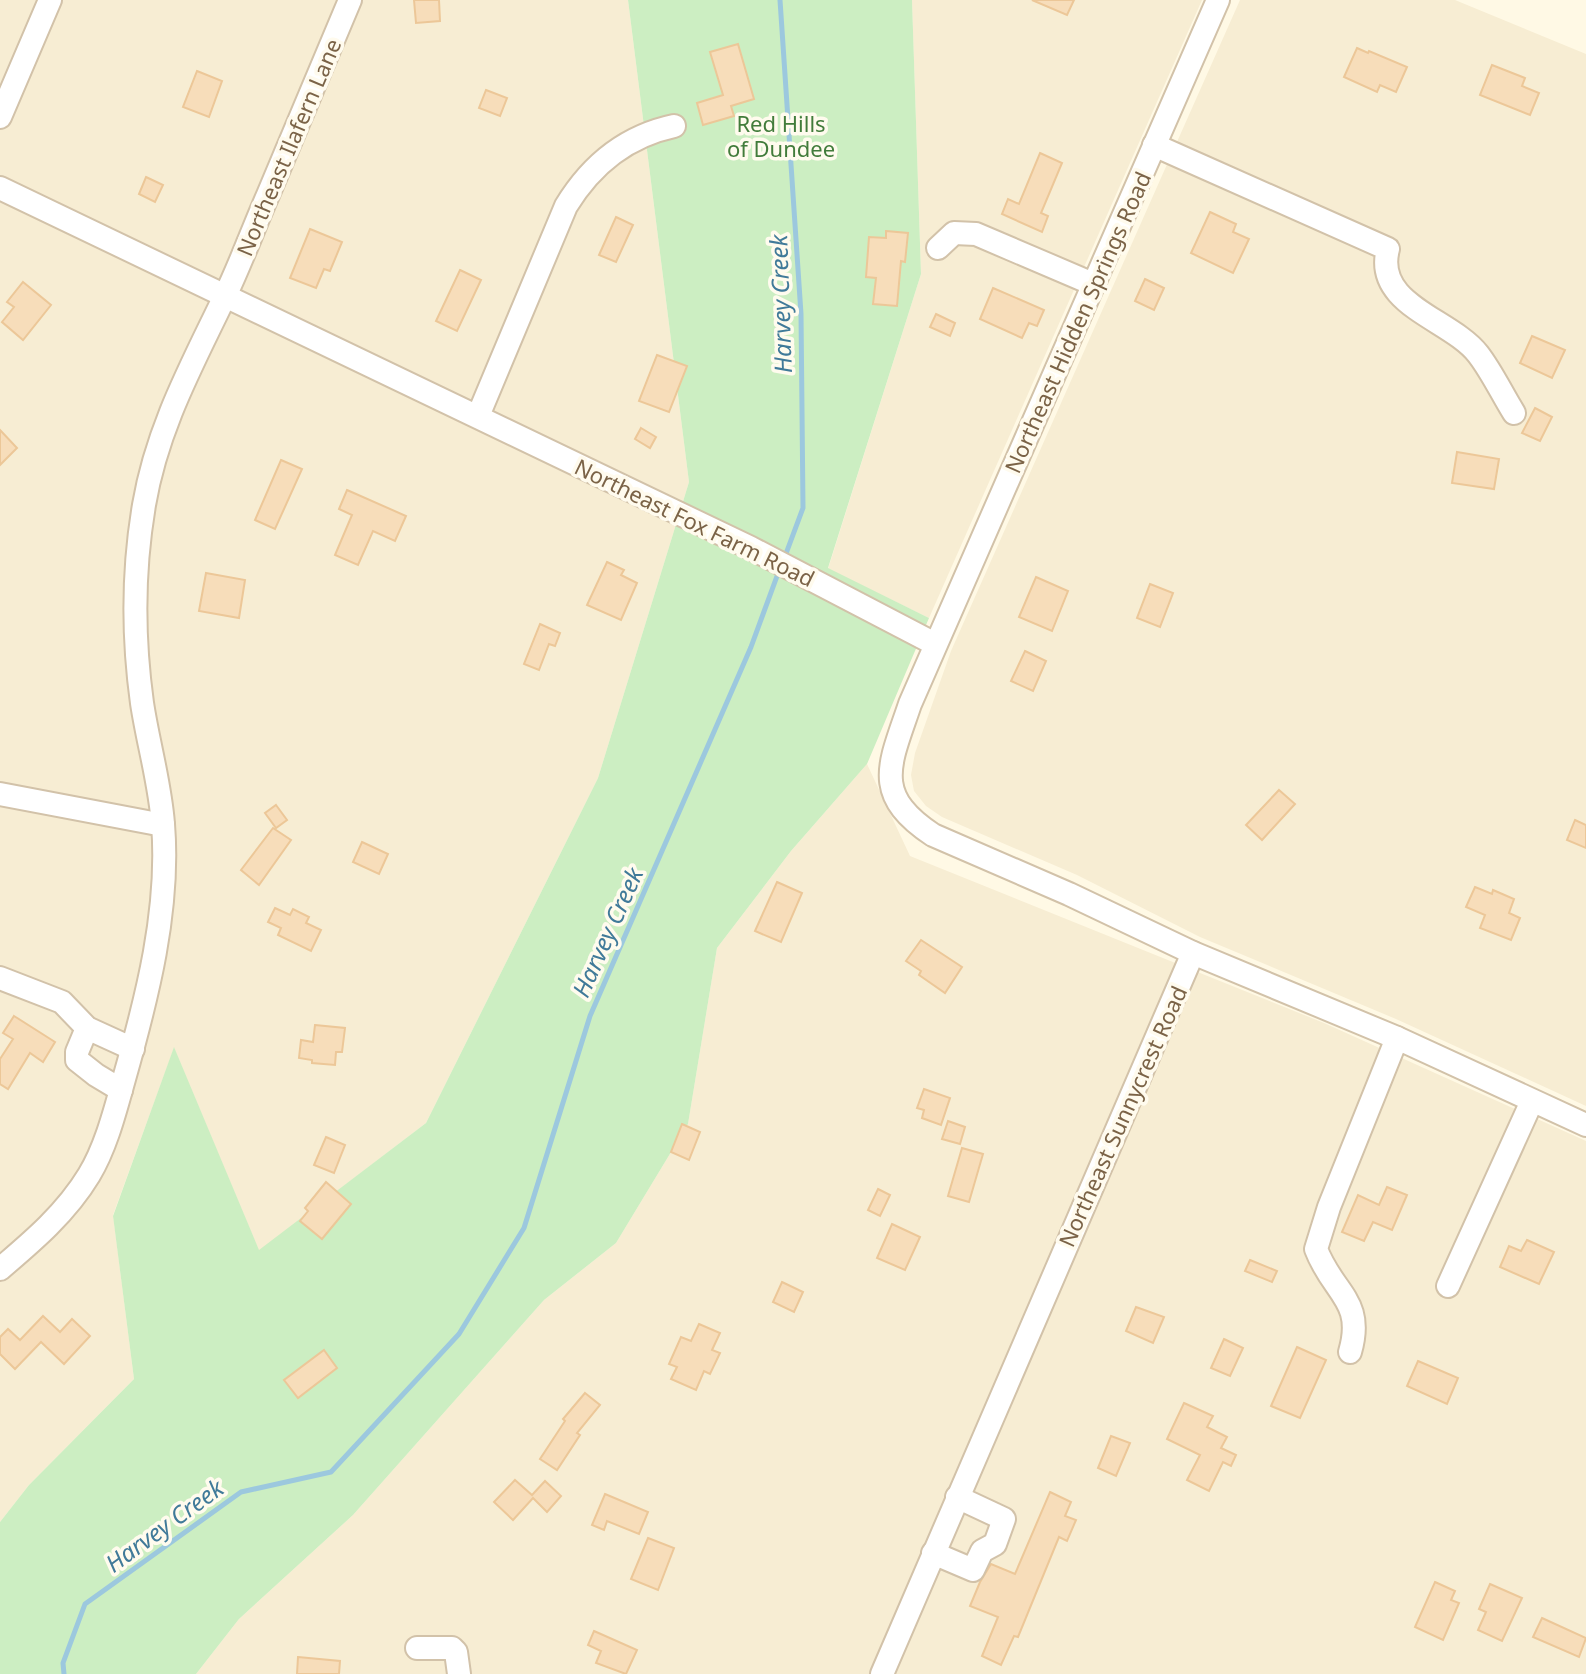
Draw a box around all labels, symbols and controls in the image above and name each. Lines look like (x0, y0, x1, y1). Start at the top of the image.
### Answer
street label: Northeast Ilafern Lane (229, 34, 347, 260)
park label: Red Hills of Dundee (727, 108, 835, 163)
street label: Northeast Hidden Springs Road (997, 167, 1157, 477)
water label: Harvey Creek (761, 233, 799, 374)
street label: Northeast Fox Farm Road (570, 451, 820, 593)
water label: Harvey Creek (564, 861, 651, 1002)
street label: Northeast Sunnycrest Road (1051, 981, 1193, 1251)
water label: Harvey Creek (98, 1470, 231, 1579)

